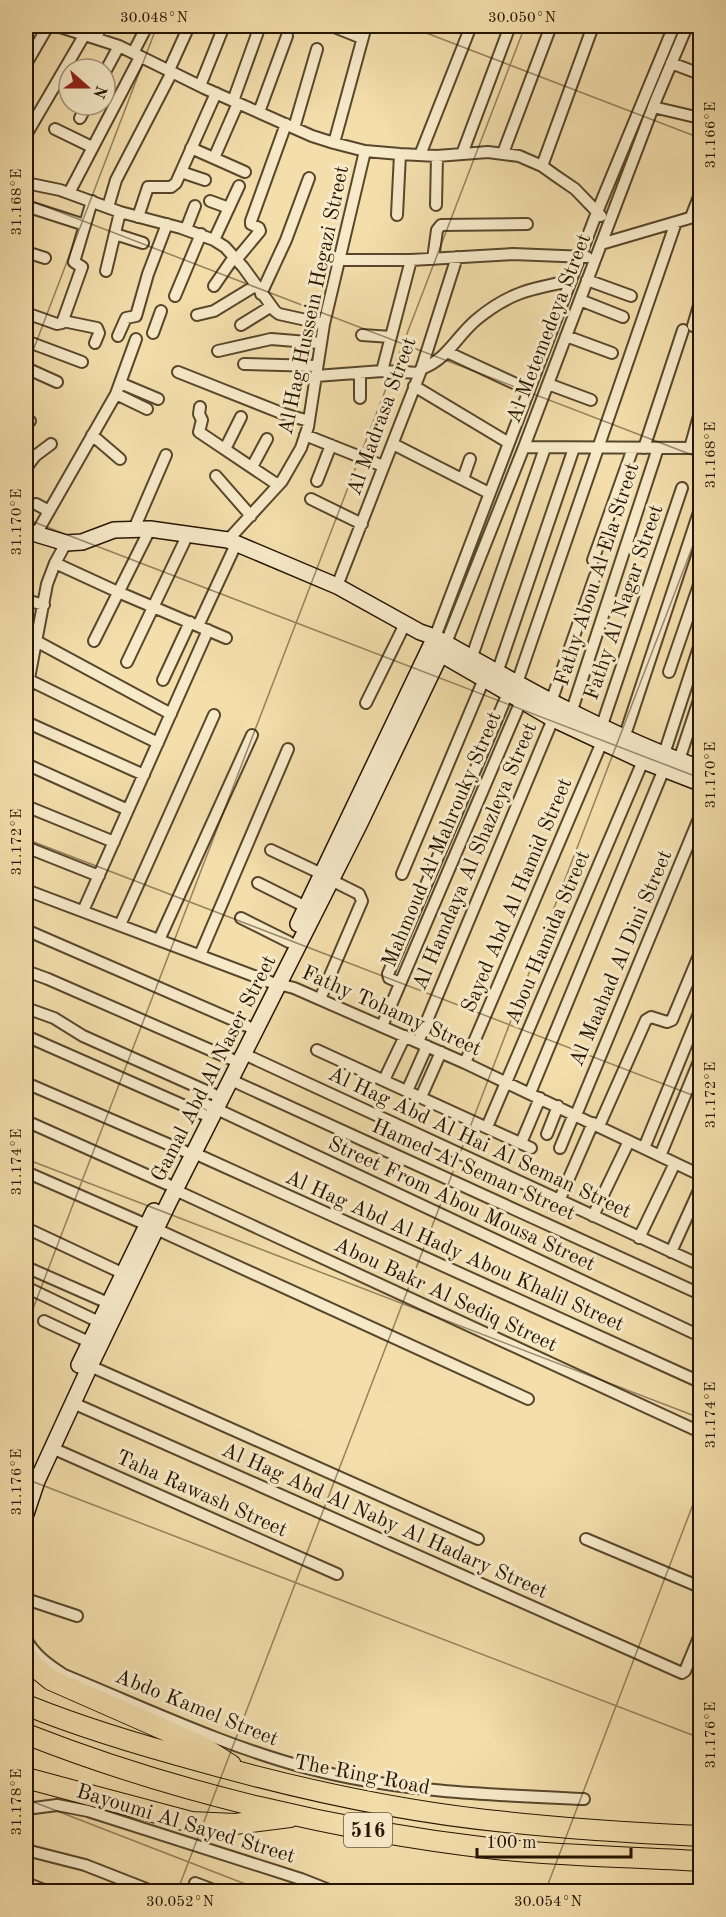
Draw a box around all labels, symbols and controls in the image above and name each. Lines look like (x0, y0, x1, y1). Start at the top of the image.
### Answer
text: 30.048°N (120, 11, 188, 26)
text: 30.050°N (488, 11, 556, 26)
north arrow (57, 57, 117, 117)
text: N (89, 83, 109, 101)
text: 31.166°E (704, 102, 719, 168)
street label: Al Hag Hussein Hegazi Street (276, 164, 353, 437)
text: 31.168°E (10, 169, 25, 235)
street label: Al Metemedeya Street (504, 231, 595, 426)
street label: Al Madrasa Street (344, 335, 421, 498)
text: 31.168°E (704, 422, 719, 488)
street label: Fathy Abou Al Ela Street (551, 460, 643, 688)
text: 31.170°E (10, 489, 25, 555)
street label: Fathy Al Nagar Street (581, 502, 668, 703)
street label: Mahmoud Al Mahrouky Street (379, 709, 506, 970)
street label: Al Hamdaya Al Shazleya Street (409, 720, 541, 993)
text: 31.170°E (704, 742, 719, 808)
street label: Sayed Abd Al Hamid Street (458, 775, 576, 1016)
text: 31.172°E (10, 809, 25, 875)
street label: Al Maahad Al Dini Street (566, 847, 677, 1070)
street label: Abou Hamida Street (502, 848, 594, 1027)
street label: Gamal Abd Al Naser Street (148, 952, 281, 1185)
street label: Fathy Tohamy Street (298, 962, 484, 1060)
text: 31.172°E (704, 1062, 719, 1128)
street label: Al Hag Abd Al Hai Al Seman Street (325, 1064, 634, 1223)
street label: Hamed Al Seman Street (368, 1116, 578, 1225)
text: 31.174°E (10, 1129, 25, 1195)
street label: Street From Abou Mousa Street (325, 1133, 598, 1276)
street label: Al Hag Abd Al Hady Abou Khalil Street (282, 1167, 627, 1336)
street label: Abou Bakr Al Sediq Street (331, 1234, 560, 1356)
text: 31.174°E (704, 1382, 719, 1448)
street label: Al Hag Abd Al Naby Al Hadary Street (218, 1440, 551, 1603)
street label: Taha Rawash Street (113, 1447, 290, 1542)
text: 31.176°E (10, 1449, 25, 1515)
street label: Abdo Kamel Street (112, 1666, 281, 1751)
text: 31.176°E (704, 1702, 719, 1768)
street label: The Ring Road (292, 1752, 431, 1799)
text: 31.178°E (10, 1769, 25, 1835)
street label: Bayoumi Al Sayed Street (74, 1781, 297, 1868)
road number: 516 (344, 1813, 392, 1847)
scale bar (477, 1821, 632, 1859)
text: 100 m (486, 1834, 537, 1852)
text: 30.052°N (146, 1895, 214, 1910)
text: 30.054°N (514, 1895, 582, 1910)

